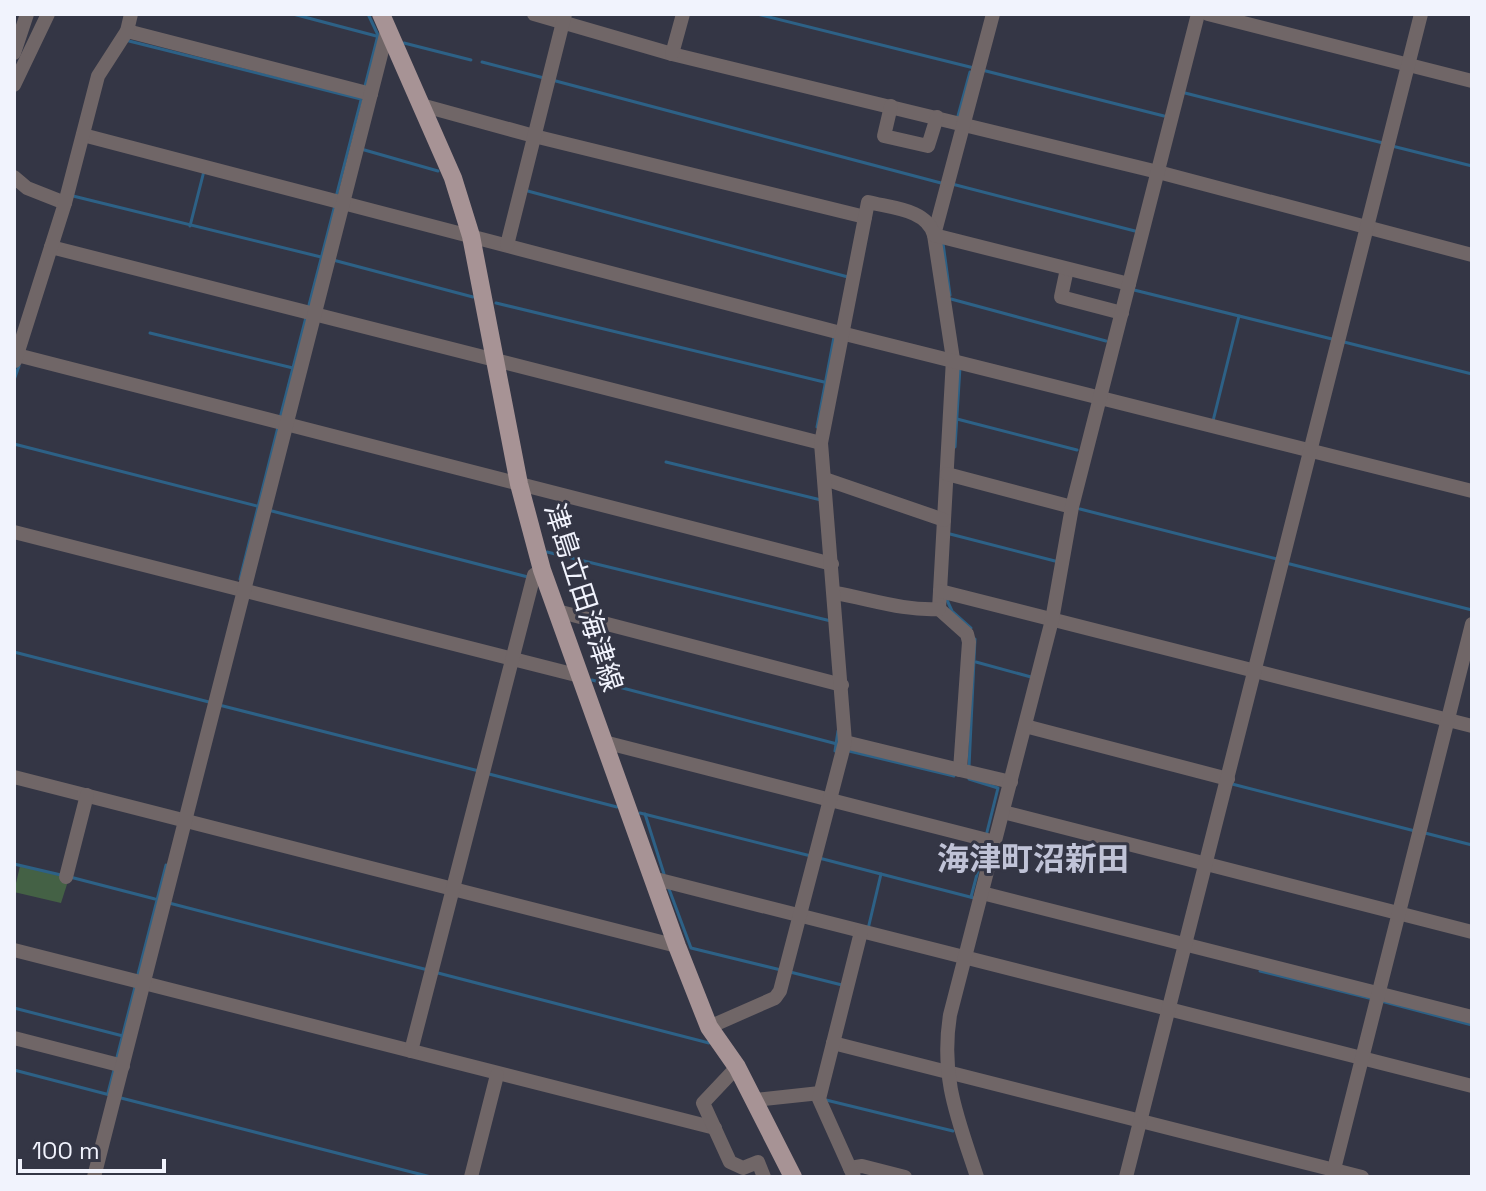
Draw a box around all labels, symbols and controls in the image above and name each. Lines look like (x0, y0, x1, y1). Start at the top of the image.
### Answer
street label: 津島立田海津線 (537, 498, 631, 696)
district label: 海津町沼新田 (937, 839, 1129, 879)
scale bar (20, 1123, 164, 1173)
text: 100 m (32, 1135, 100, 1166)

